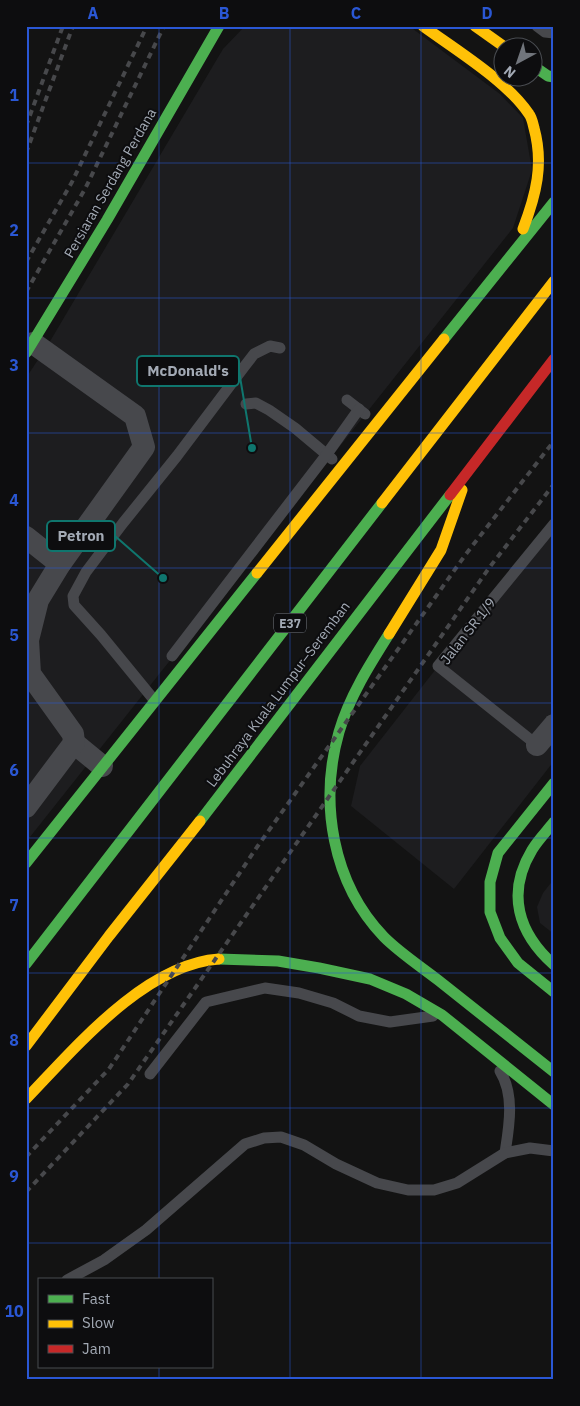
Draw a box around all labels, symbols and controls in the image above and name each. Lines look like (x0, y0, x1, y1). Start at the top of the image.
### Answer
text: A (88, 3, 99, 23)
text: B (219, 3, 230, 23)
text: C (351, 3, 361, 23)
text: D (481, 3, 493, 23)
north arrow (492, 38, 542, 88)
text: N (500, 62, 519, 82)
text: 1 (9, 85, 19, 105)
street label: Persiaran Serdang Perdana (60, 105, 160, 261)
text: 2 (9, 220, 19, 240)
text: 3 (9, 355, 19, 375)
callout: McDonald's (137, 356, 239, 386)
text: McDonald's (147, 361, 229, 380)
text: 4 (9, 490, 19, 510)
callout: Petron (47, 521, 115, 551)
text: Petron (57, 526, 105, 545)
street label: Jalan SR 1/9 (436, 594, 500, 668)
street label: Lebuhraya Kuala Lumpur–Seremban (202, 598, 354, 790)
road number: E37 (274, 614, 306, 632)
text: 5 (9, 625, 19, 645)
text: 6 (9, 760, 19, 780)
text: 7 (9, 895, 19, 915)
text: 8 (9, 1030, 19, 1050)
text: 9 (9, 1166, 19, 1186)
legend (38, 1278, 212, 1368)
text: Fast (82, 1289, 110, 1308)
text: 10 (4, 1301, 24, 1321)
text: Slow (82, 1313, 115, 1332)
text: Jam (82, 1339, 111, 1358)

